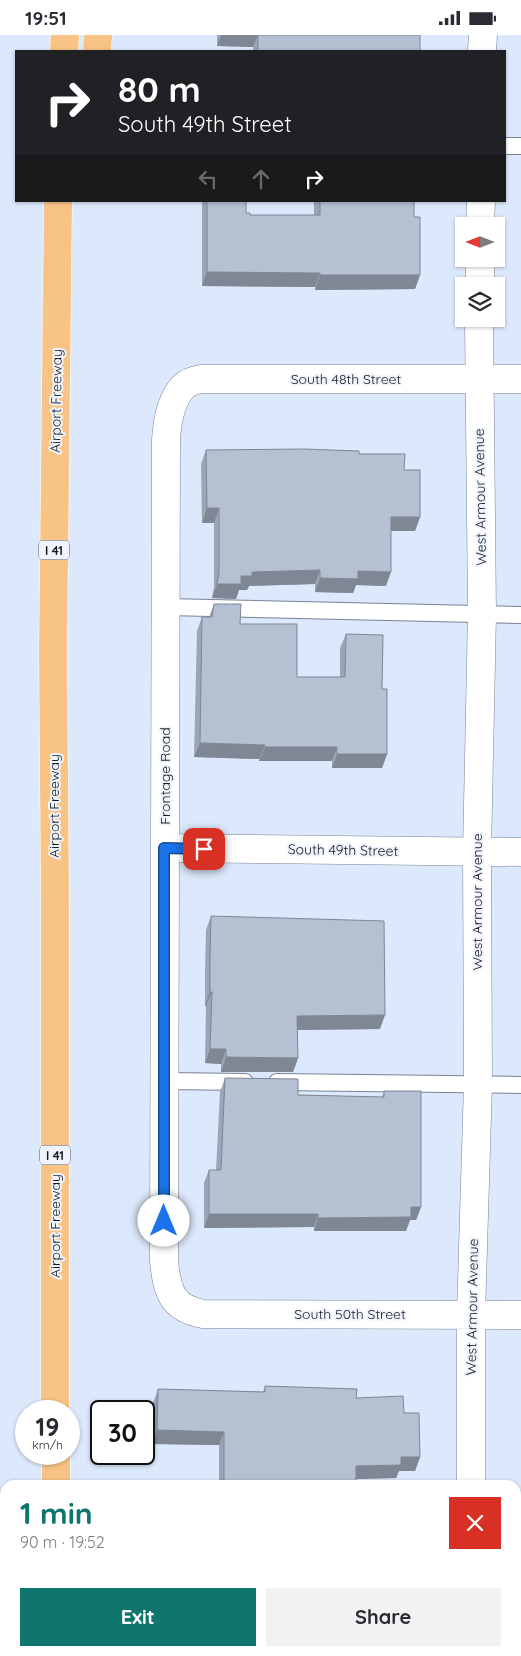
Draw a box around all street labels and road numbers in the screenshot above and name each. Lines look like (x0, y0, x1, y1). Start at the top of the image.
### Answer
street label: Airport Freeway (46, 349, 66, 453)
street label: South 48th Street (291, 370, 402, 388)
street label: West Armour Avenue (470, 428, 490, 566)
road number: I 41 (39, 541, 69, 559)
street label: Frontage Road (156, 727, 174, 825)
street label: Airport Freeway (45, 754, 63, 858)
street label: West Armour Avenue (468, 833, 486, 971)
street label: South 49th Street (288, 840, 399, 860)
road number: I 41 (40, 1145, 70, 1165)
street label: Airport Freeway (46, 1174, 64, 1278)
street label: West Armour Avenue (462, 1238, 482, 1376)
street label: South 50th Street (294, 1305, 406, 1323)

